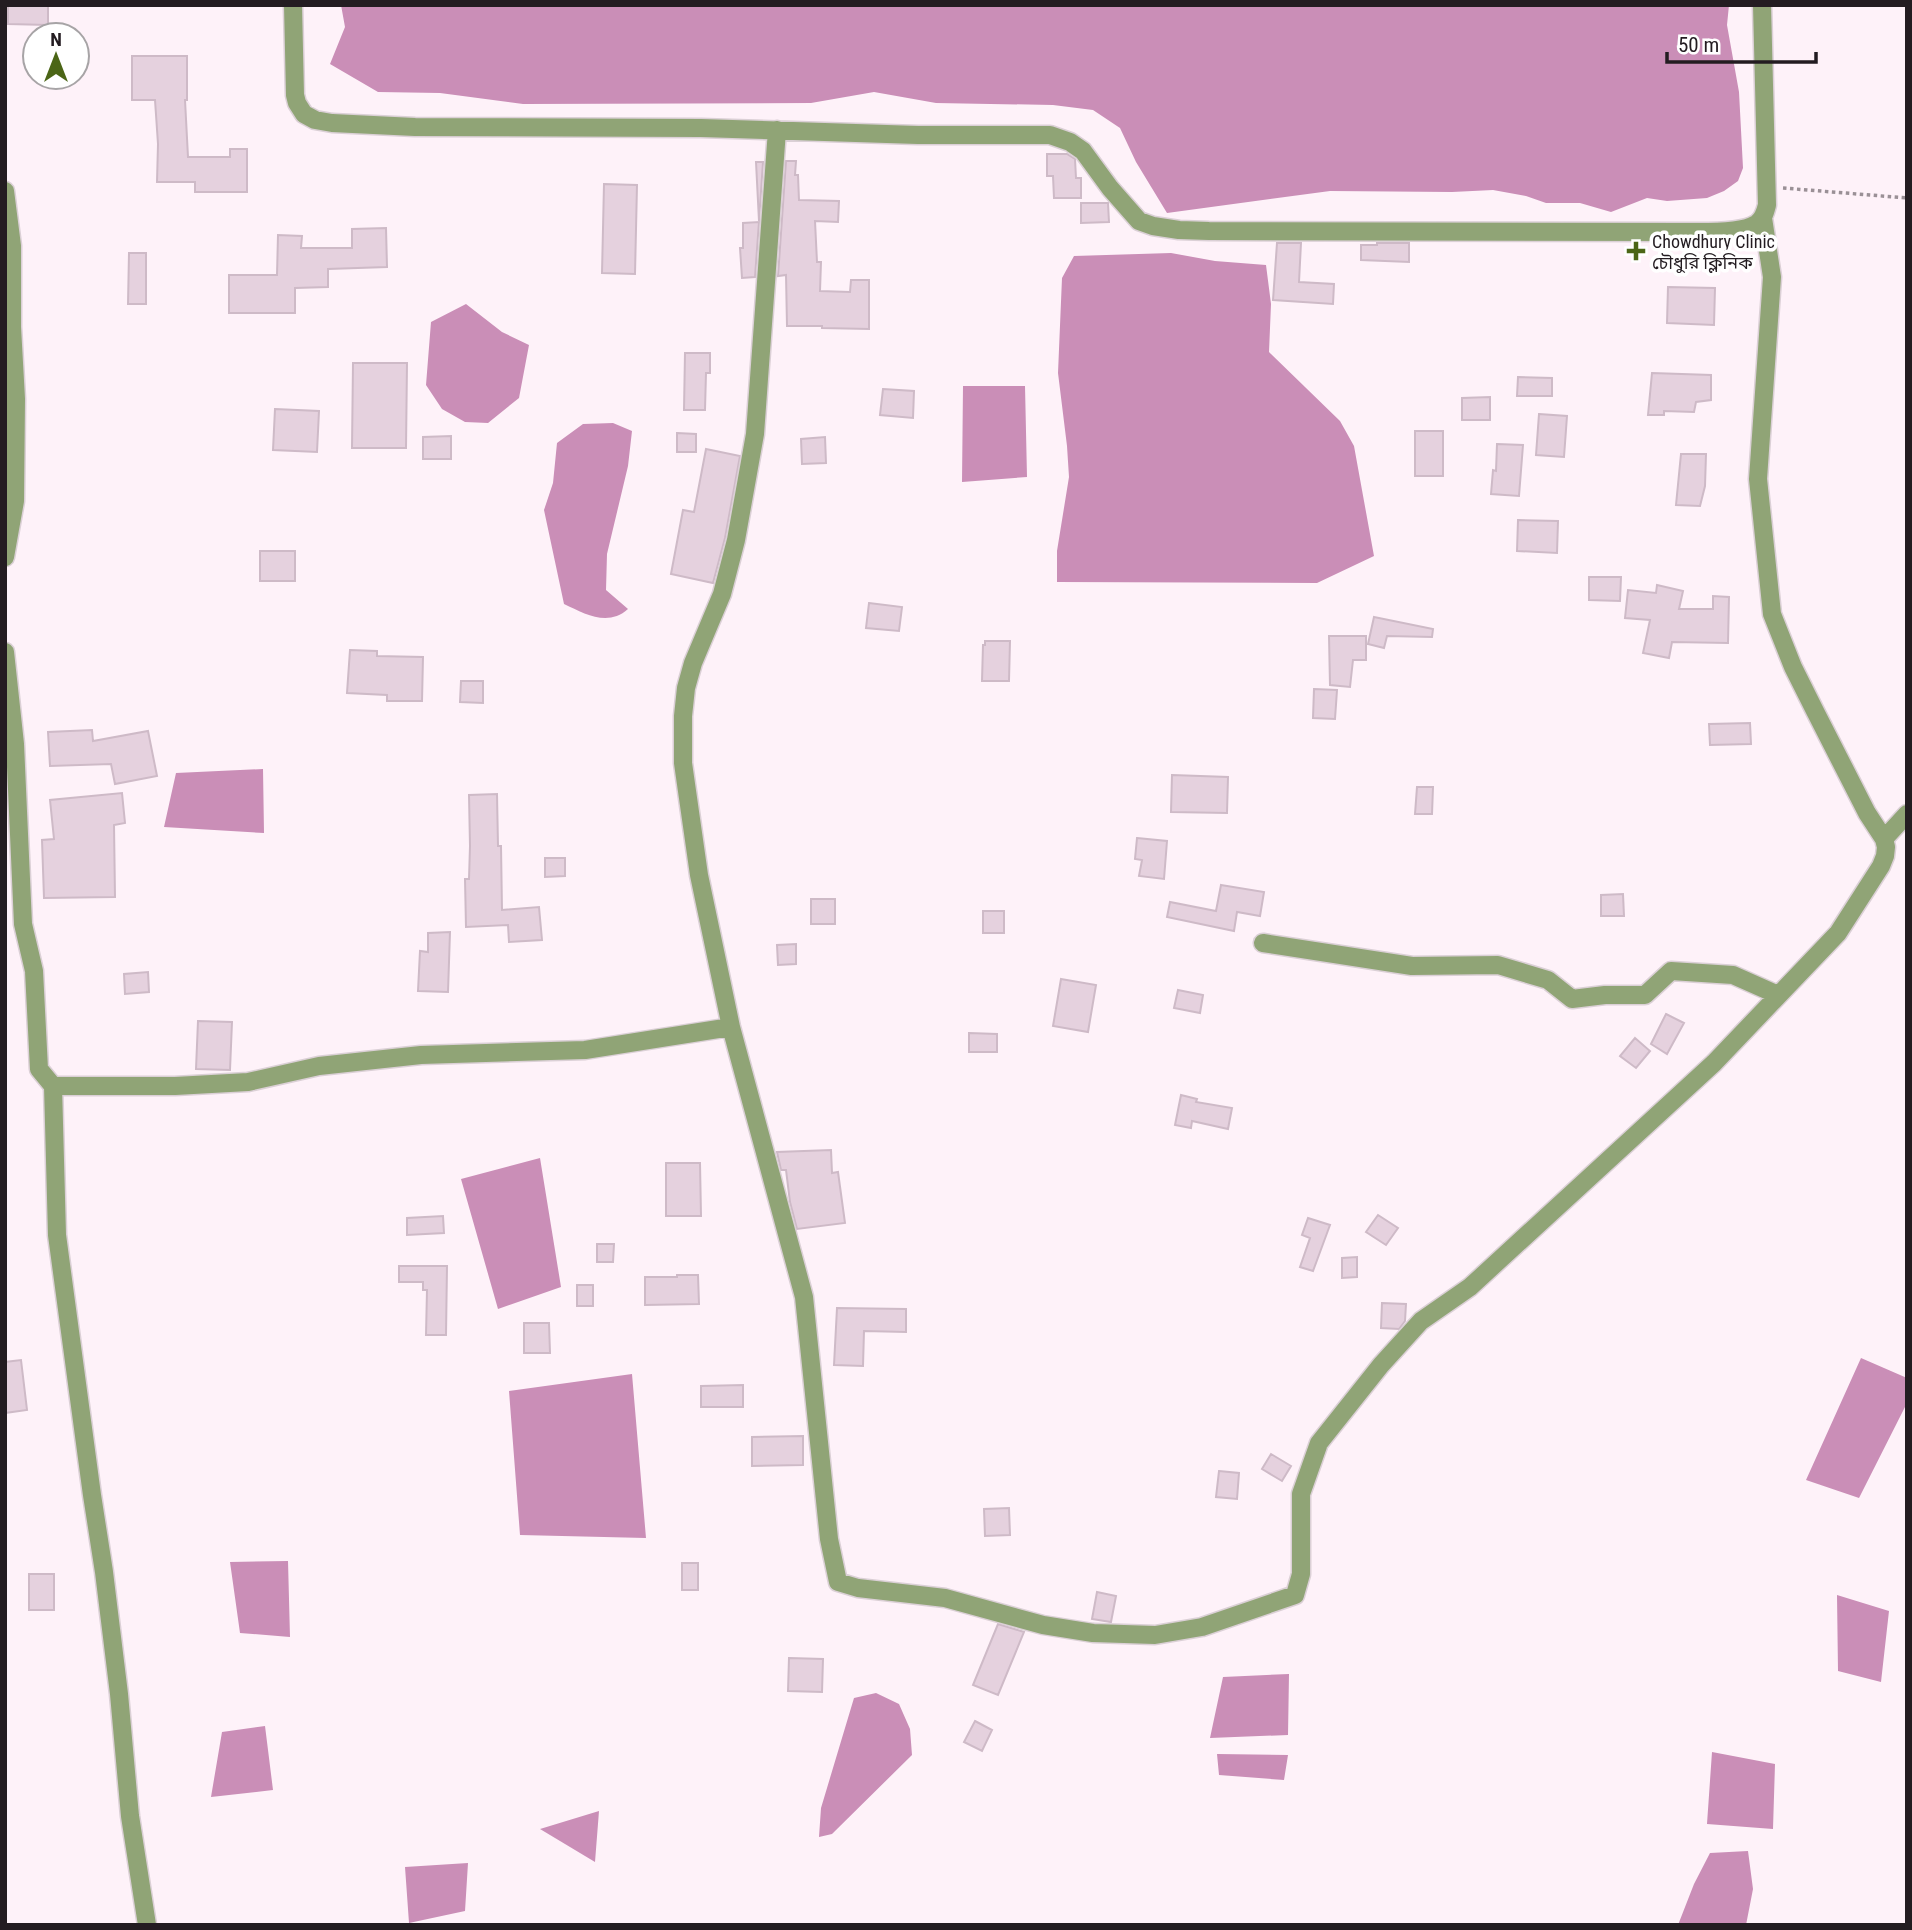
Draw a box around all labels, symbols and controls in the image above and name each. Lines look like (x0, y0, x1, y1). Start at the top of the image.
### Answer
north arrow (21, 21, 91, 91)
scale bar (1667, 21, 1816, 65)
text: N (50, 28, 62, 51)
text: 50 m (1678, 33, 1719, 57)
place label: Chowdhury Clinic চৌধুরি ক্লিনিক (1652, 231, 1775, 274)
marker: Chowdhury Clinic চৌধুরি ক্লিনিক (1626, 241, 1646, 261)

